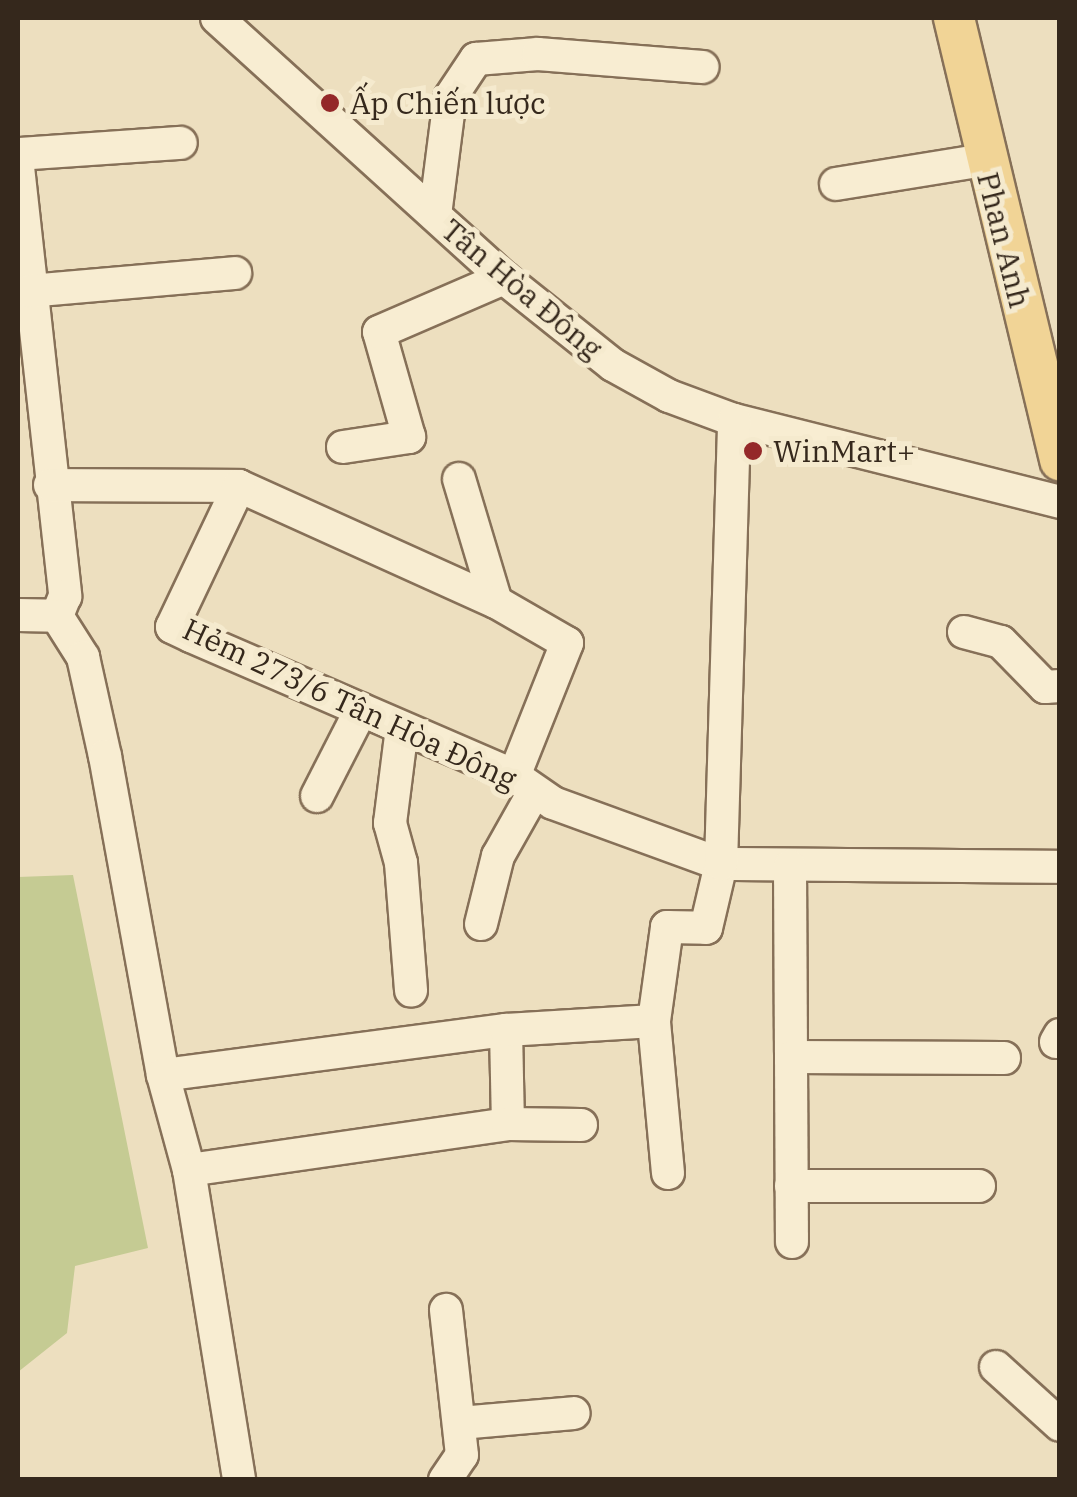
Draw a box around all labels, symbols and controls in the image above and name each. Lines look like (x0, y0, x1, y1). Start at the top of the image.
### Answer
place label: Ấp Chiến lược (350, 85, 546, 121)
marker: Ấp Chiến lược (319, 92, 341, 114)
street label: Phan Anh (970, 168, 1038, 312)
street label: Tân Hòa Đông (434, 211, 610, 367)
place label: WinMart+ (773, 433, 915, 469)
marker: WinMart+ (742, 440, 764, 462)
street label: Hẻm 273/6 Tân Hòa Đông (178, 611, 522, 797)

